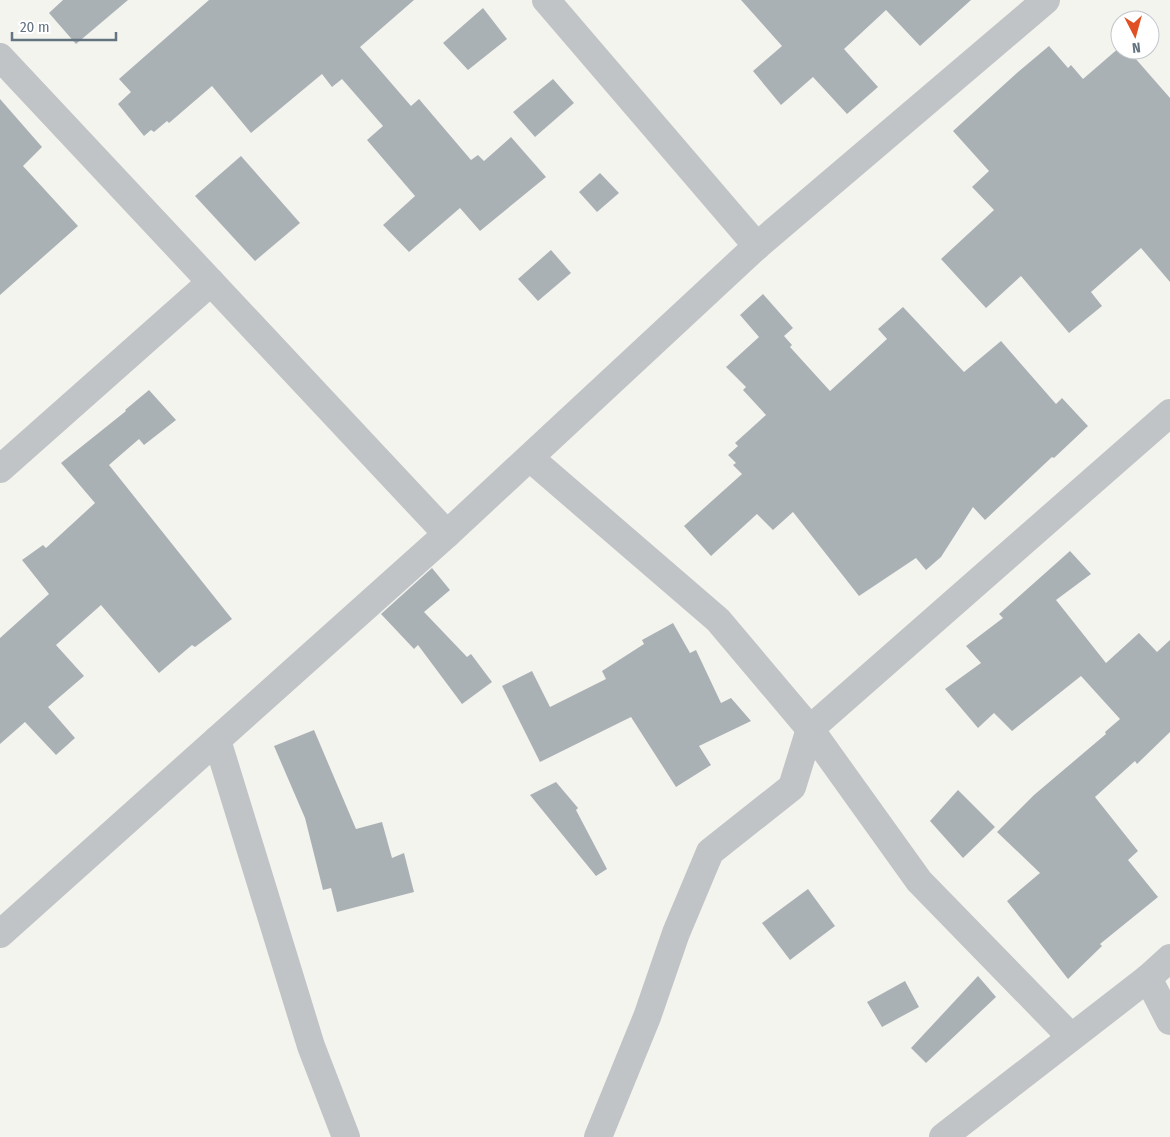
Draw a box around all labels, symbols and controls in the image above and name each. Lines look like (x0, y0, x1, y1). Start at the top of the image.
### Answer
scale bar (12, 10, 116, 42)
north arrow (1110, 10, 1160, 60)
text: 20 m (20, 18, 50, 36)
text: N (1131, 39, 1141, 56)

